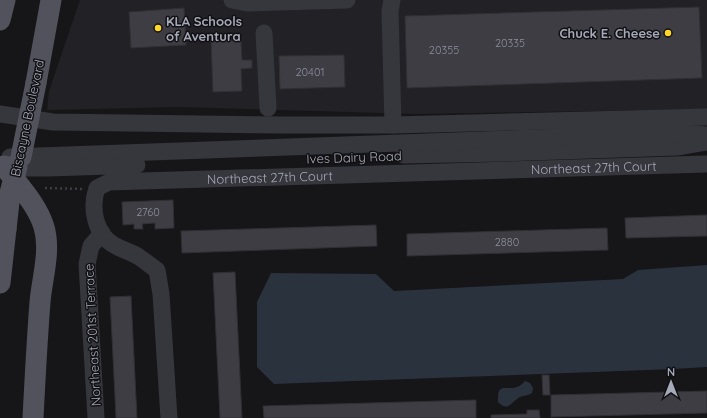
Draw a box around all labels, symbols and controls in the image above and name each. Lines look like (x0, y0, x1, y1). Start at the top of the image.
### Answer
place label: KLA Schools of Aventura (166, 13, 242, 44)
marker: KLA Schools of Aventura (153, 23, 163, 33)
place label: Chuck E. Cheese (559, 25, 660, 41)
marker: Chuck E. Cheese (663, 28, 673, 38)
house number: 20335 (495, 36, 525, 50)
house number: 20355 (429, 43, 459, 57)
street label: Biscayne Boulevard (7, 58, 47, 178)
house number: 20401 (295, 65, 325, 79)
street label: Ives Dairy Road (306, 147, 402, 167)
street label: Northeast 27th Court (531, 158, 657, 177)
street label: Northeast 27th Court (207, 167, 333, 187)
house number: 2760 (136, 205, 160, 219)
house number: 2880 (495, 235, 519, 249)
street label: Northeast 201st Terrace (80, 263, 104, 407)
north arrow (651, 362, 691, 402)
text: N (667, 365, 675, 379)

